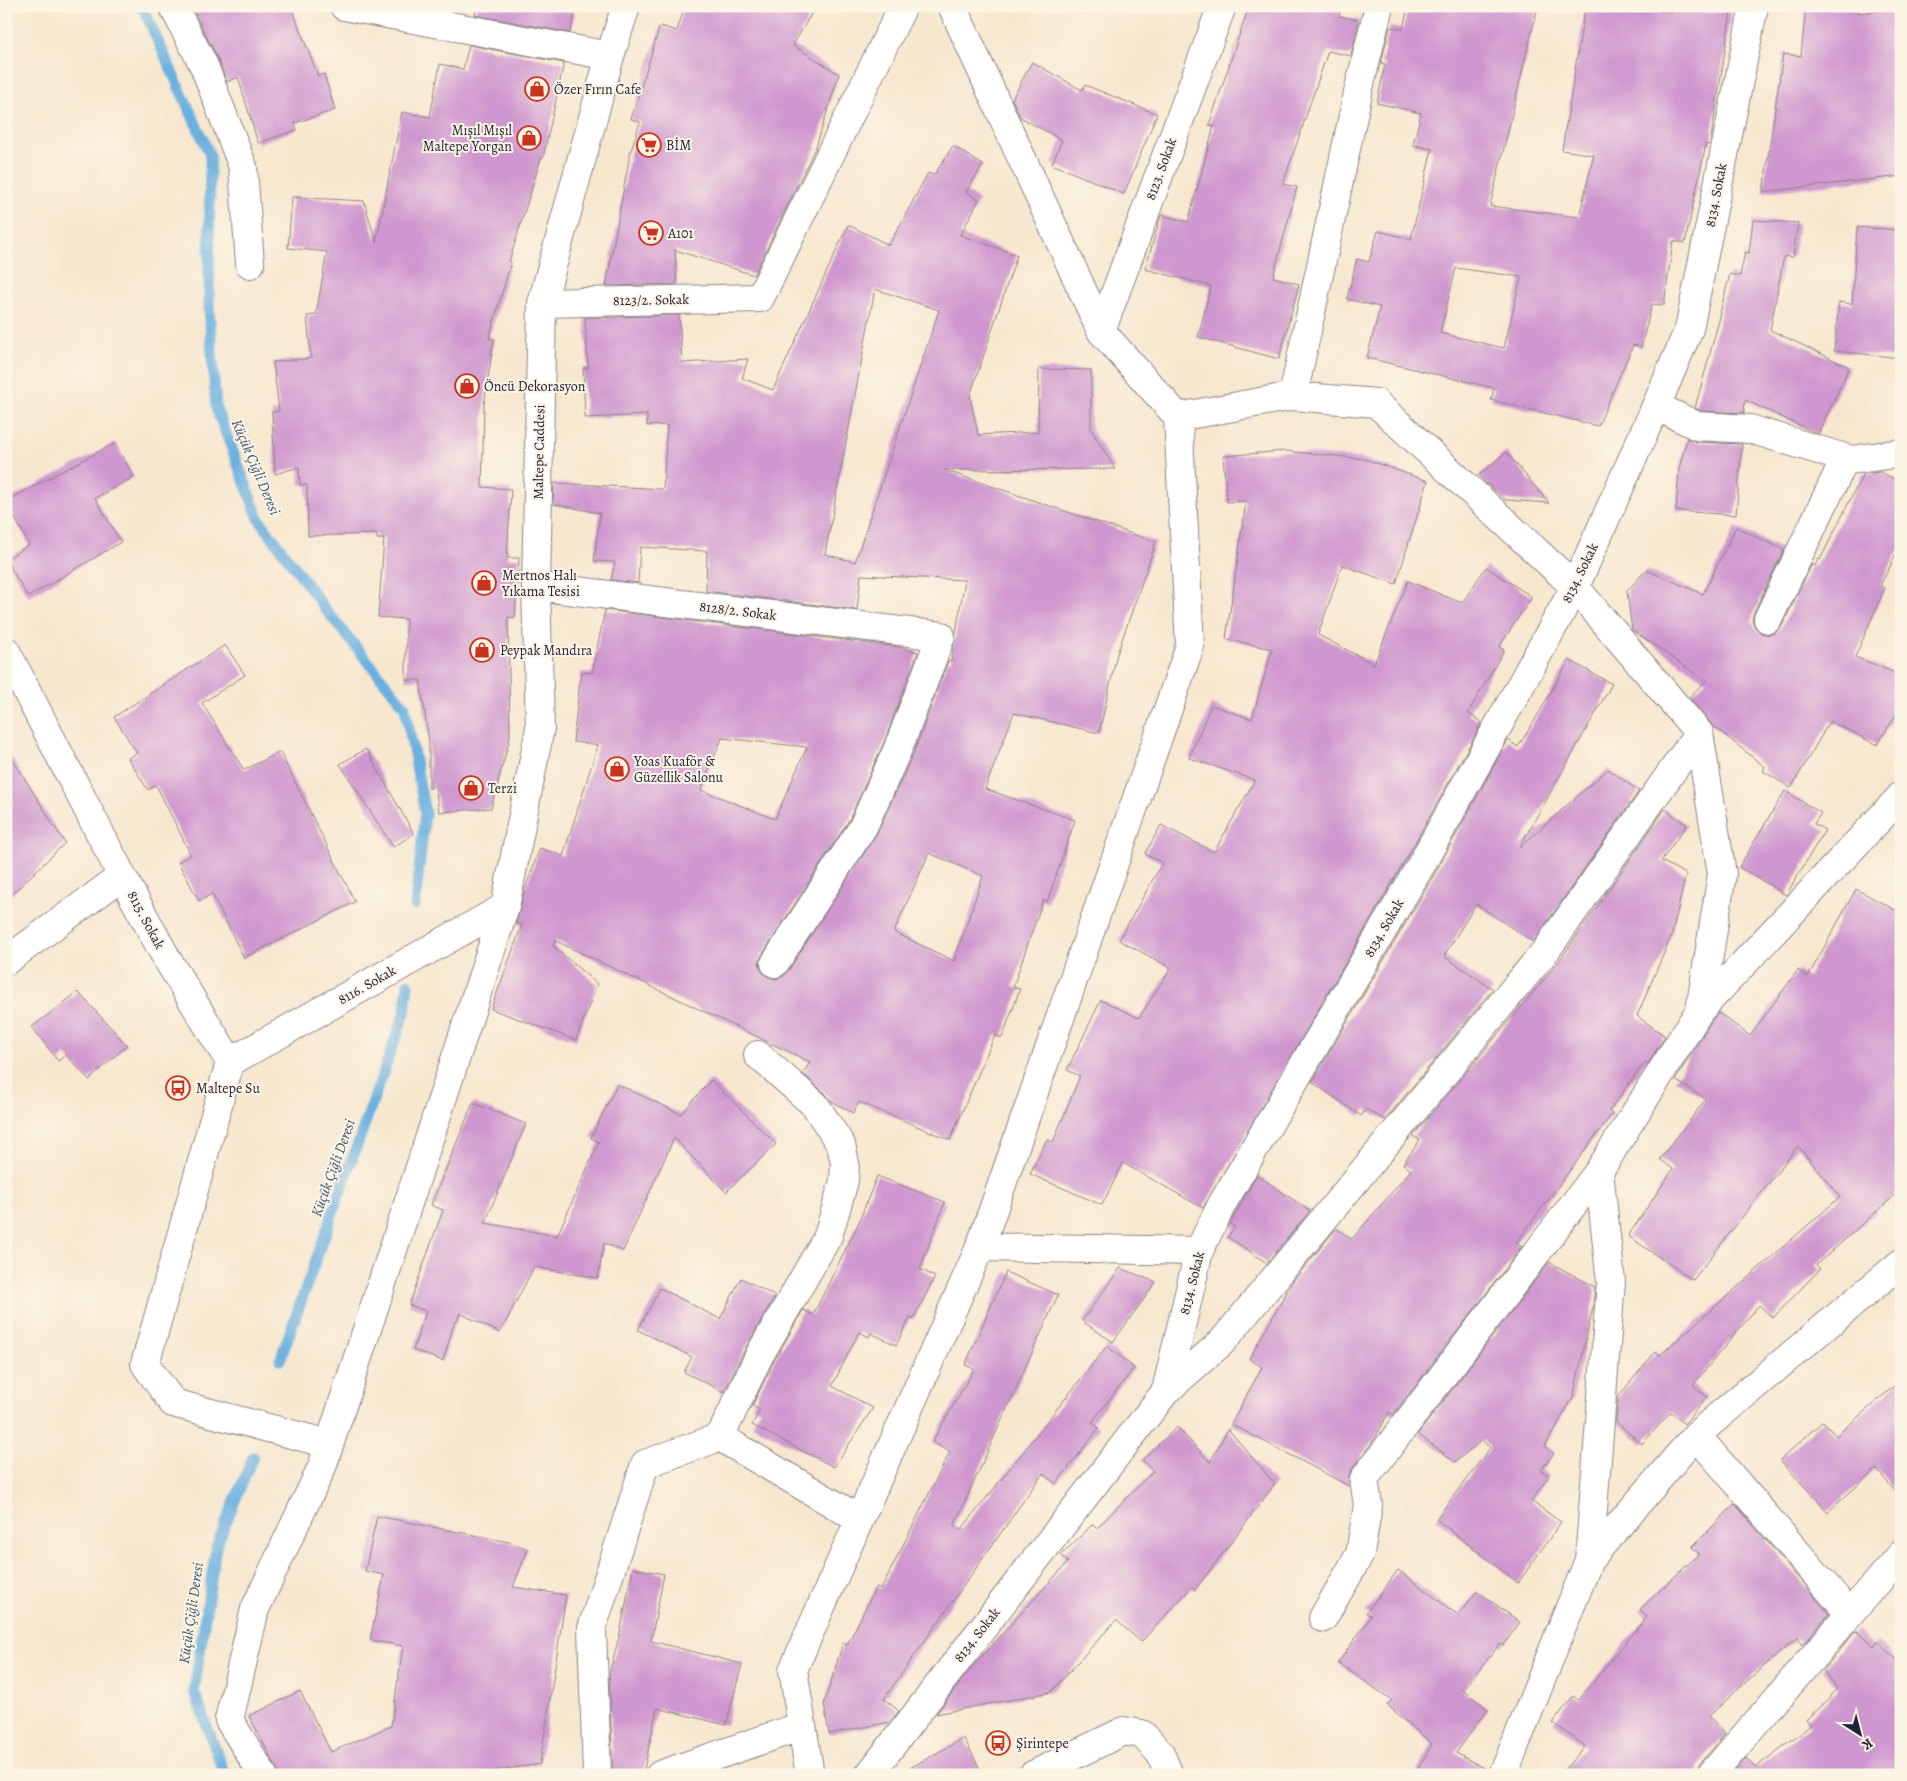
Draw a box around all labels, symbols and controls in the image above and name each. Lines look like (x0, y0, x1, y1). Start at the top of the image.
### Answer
shop icon: Özer Fırın Cafe (524, 76, 550, 102)
place label: Özer Fırın Cafe (554, 80, 641, 99)
place label: Mışıl Mışıl Maltepe Yorgan (423, 121, 513, 156)
shop icon: Mışıl Mışıl Maltepe Yorgan (516, 125, 542, 151)
supermarket icon: BİM (636, 132, 662, 158)
street label: 8123. Sokak (1141, 135, 1181, 203)
place label: BİM (666, 136, 691, 155)
street label: 8134. Sokak (1700, 161, 1732, 229)
supermarket icon: A101 (638, 220, 664, 246)
place label: A101 (667, 224, 693, 243)
street label: 8123/2. Sokak (613, 290, 689, 310)
shop icon: Öncü Dekorasyon (454, 373, 480, 399)
place label: Öncü Dekorasyon (484, 377, 586, 396)
street label: Maltepe Caddesi (529, 404, 549, 500)
water label: Küçük Çiğli Deresi (227, 416, 285, 518)
street label: 8134. Sokak (1557, 540, 1603, 606)
place label: Mertnos Halı Yıkama Tesisi (501, 566, 580, 601)
shop icon: Mertnos Halı Yıkama Tesisi (471, 570, 497, 596)
street label: 8128/2. Sokak (698, 597, 778, 625)
shop icon: Peypak Mandıra (469, 637, 495, 663)
place label: Peypak Mandıra (500, 641, 593, 660)
place label: Yoas Kuaför & Güzellik Salonu (633, 752, 724, 787)
shop icon: Yoas Kuaför & Güzellik Salonu (604, 756, 630, 782)
shop icon: Terzi (458, 775, 484, 801)
place label: Terzi (488, 779, 517, 798)
street label: 8115. Sokak (123, 888, 169, 952)
street label: 8134. Sokak (1360, 895, 1408, 961)
street label: 8116. Sokak (335, 961, 399, 1009)
bus stop icon: Maltepe Su (165, 1075, 191, 1101)
place label: Maltepe Su (196, 1079, 260, 1098)
water label: Küçük Çiğli Deresi (306, 1116, 360, 1219)
street label: 8134. Sokak (1175, 1249, 1209, 1317)
water label: Küçük Çiğli Deresi (174, 1561, 208, 1665)
street label: 8134. Sokak (950, 1604, 1004, 1666)
north arrow (1834, 1708, 1884, 1758)
bus stop icon: Şirintepe (985, 1730, 1011, 1756)
place label: Şirintepe (1016, 1734, 1069, 1753)
text: K (1857, 1734, 1877, 1755)

